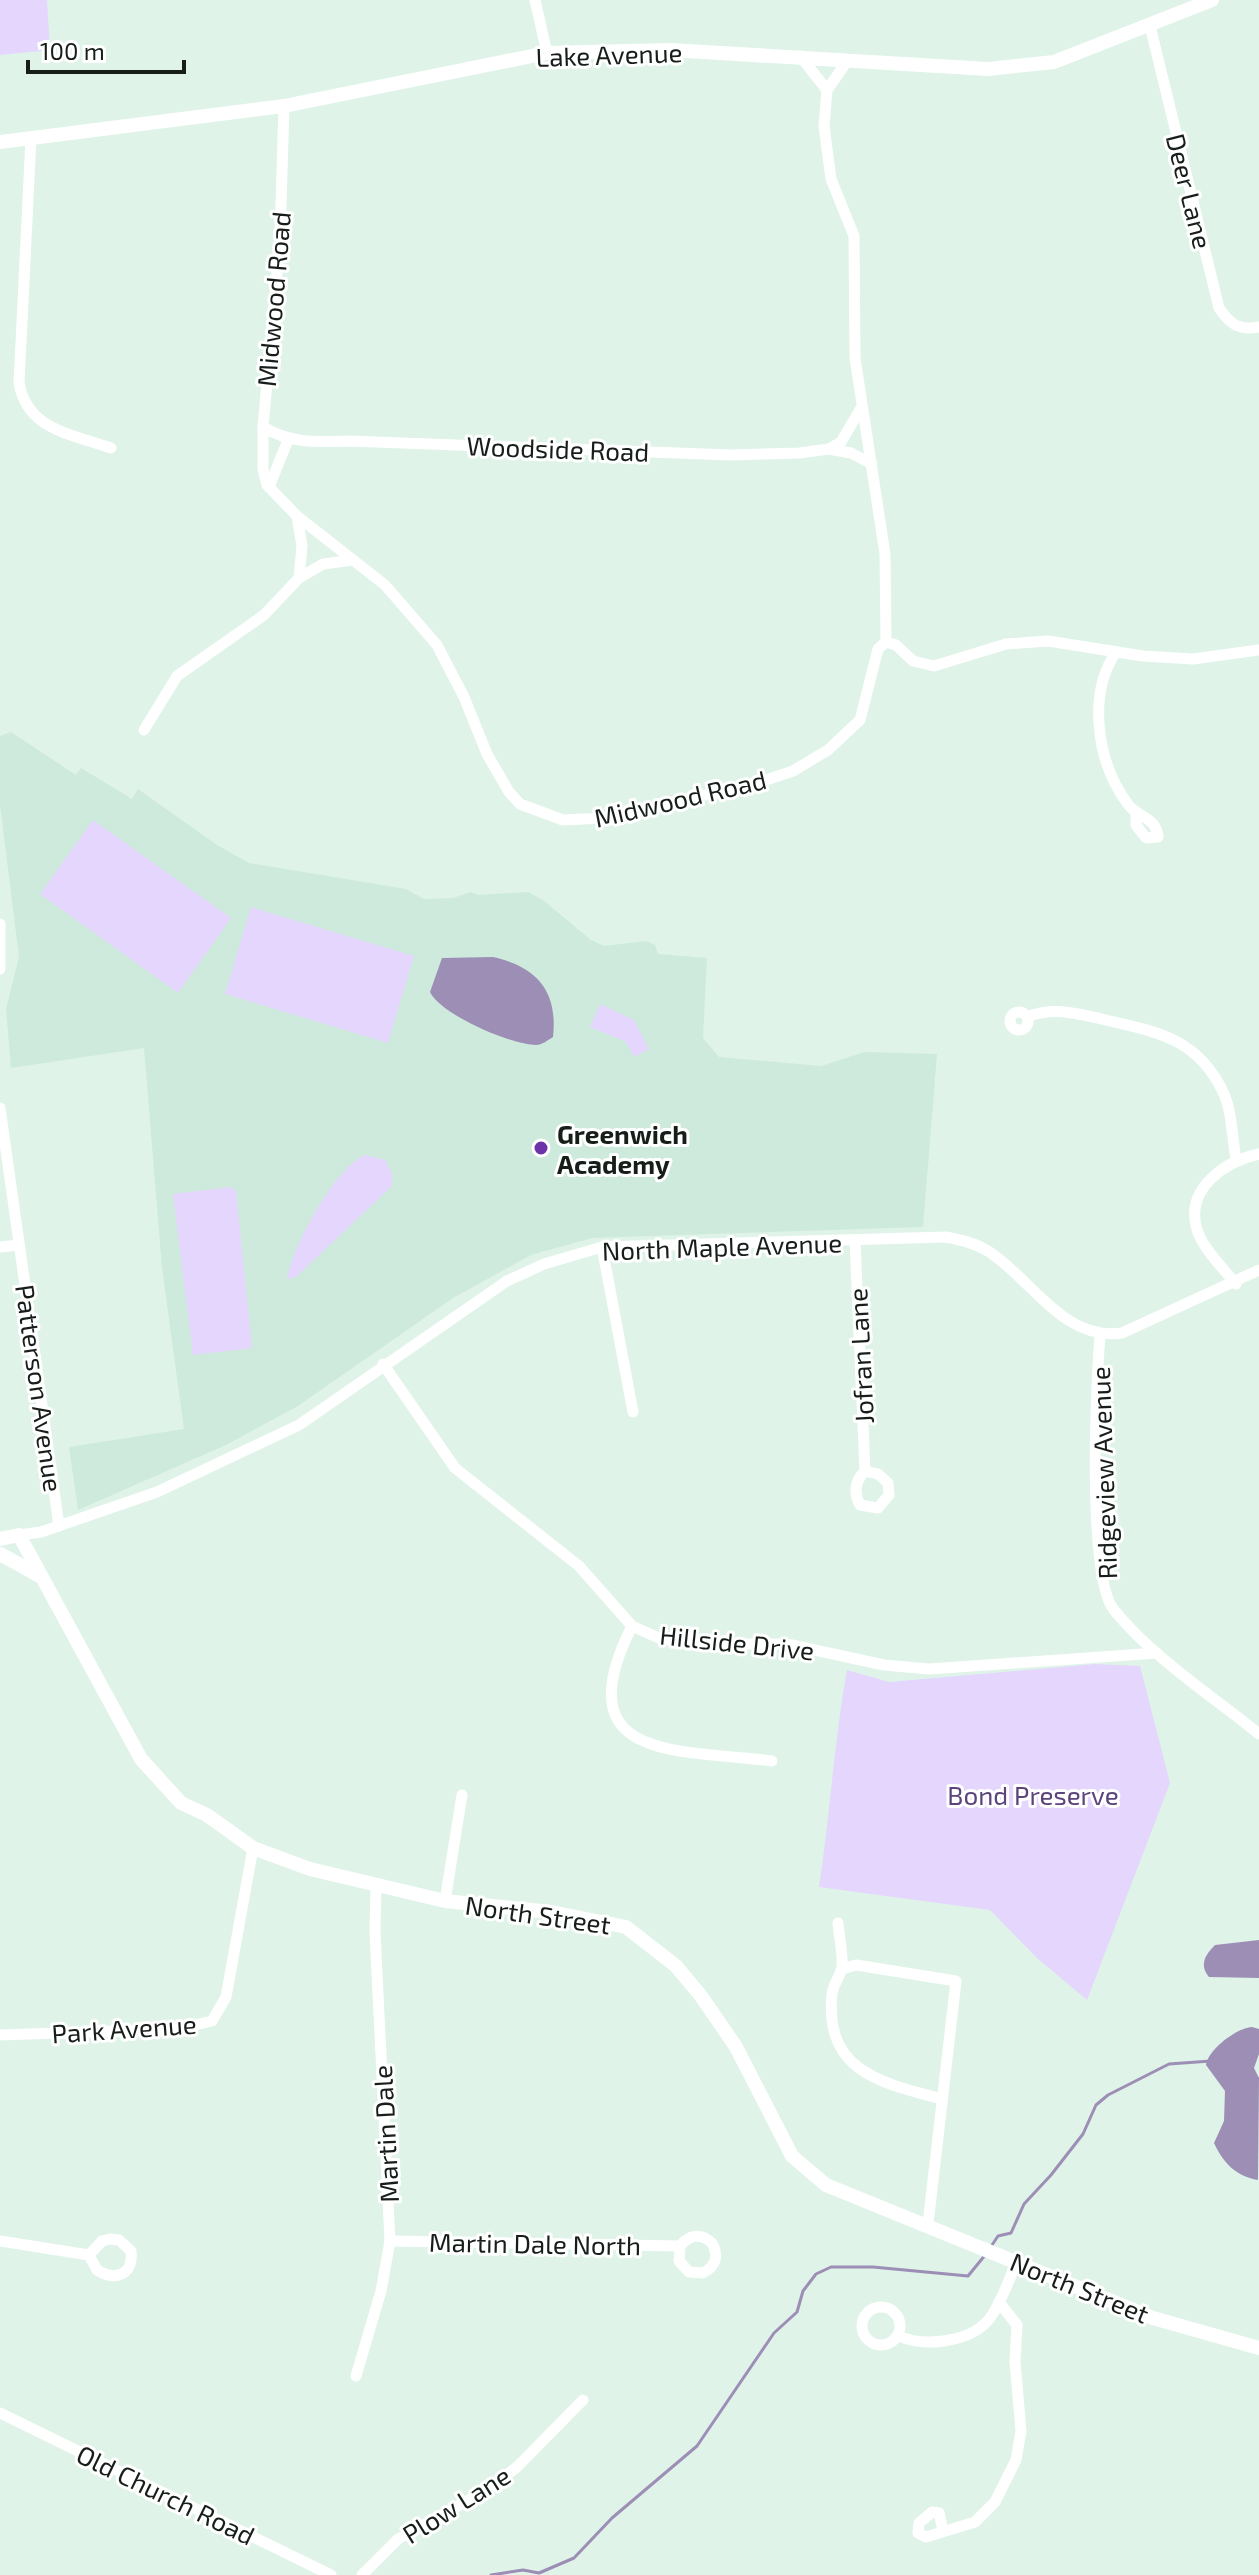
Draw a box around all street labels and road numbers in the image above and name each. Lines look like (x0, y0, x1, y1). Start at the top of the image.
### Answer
street label: Lake Avenue (535, 36, 683, 72)
street label: Deer Lane (1161, 130, 1219, 252)
street label: Midwood Road (250, 210, 296, 388)
street label: Woodside Road (466, 429, 650, 467)
street label: Midwood Road (591, 763, 769, 833)
street label: North Maple Avenue (601, 1226, 843, 1266)
street label: Patterson Avenue (10, 1282, 70, 1494)
street label: Jofran Lane (841, 1287, 879, 1425)
street label: Ridgeview Avenue (1084, 1366, 1122, 1580)
street label: Hillside Drive (658, 1618, 816, 1666)
street label: North Street (463, 1888, 613, 1940)
street label: Park Avenue (50, 2007, 198, 2049)
street label: Martin Dale (366, 2064, 404, 2204)
street label: Martin Dale North (429, 2226, 641, 2260)
street label: North Street (1006, 2245, 1154, 2329)
street label: Old Church Road (72, 2438, 260, 2550)
street label: Plow Lane (396, 2459, 516, 2549)

